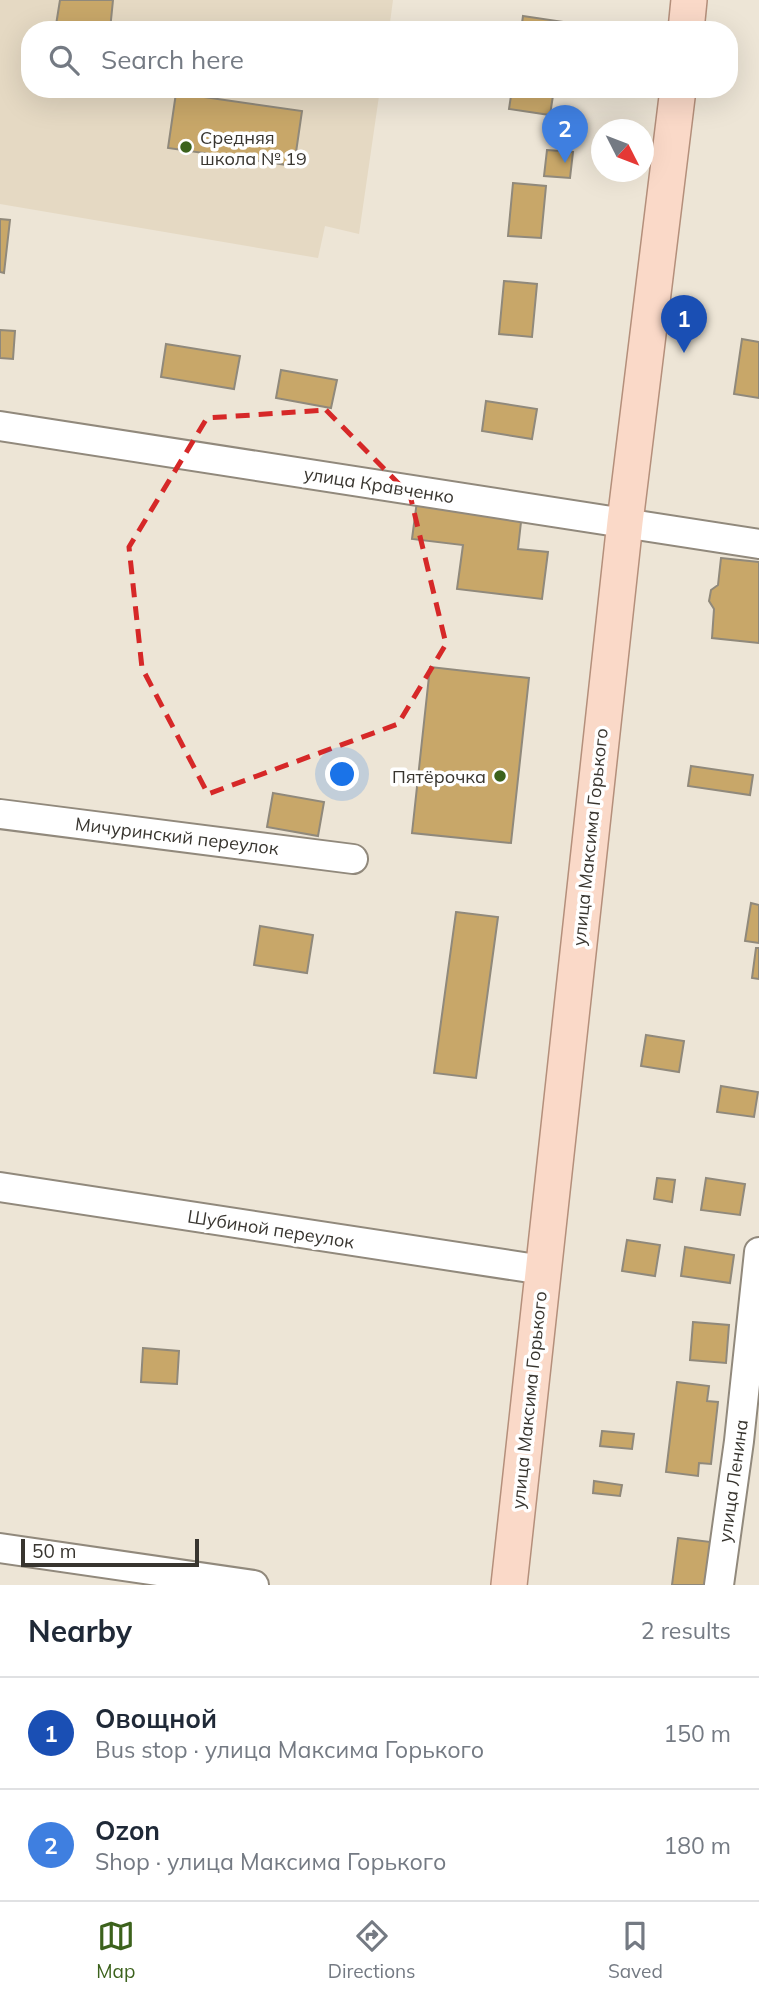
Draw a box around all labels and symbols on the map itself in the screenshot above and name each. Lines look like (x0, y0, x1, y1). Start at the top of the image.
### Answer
pin: 2 (542, 105, 588, 163)
north arrow (591, 119, 654, 182)
place label: Средняя школа № 19 (200, 126, 307, 170)
marker: Средняя школа № 19 (178, 139, 194, 155)
pin: 1 (661, 295, 707, 353)
street label: улица Кравченко (302, 462, 456, 508)
street label: улица Максима Горького (567, 727, 613, 947)
your location (325, 757, 359, 791)
place label: Пятёрочка (392, 765, 486, 788)
marker: Пятёрочка (492, 768, 508, 784)
street label: Мичуринский переулок (74, 812, 280, 860)
street label: Шубиной переулок (186, 1204, 356, 1254)
street label: улица Максима Горького (506, 1290, 552, 1510)
street label: улица Ленина (713, 1418, 753, 1544)
scale bar (21, 1536, 200, 1568)

